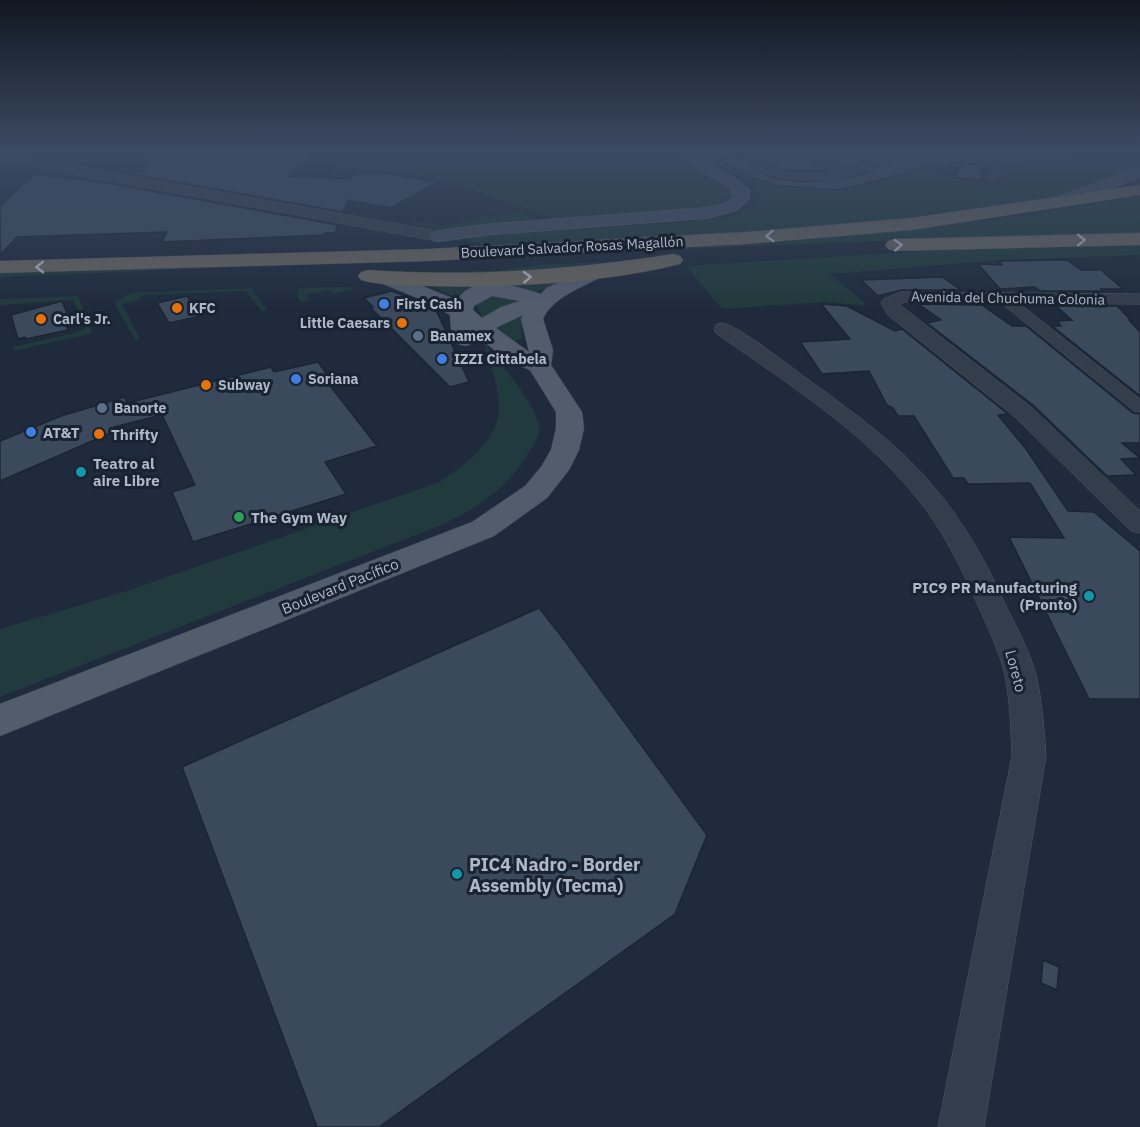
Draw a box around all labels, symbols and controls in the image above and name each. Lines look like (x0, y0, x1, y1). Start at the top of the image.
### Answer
one-way arrow (766, 229, 775, 242)
street label: Boulevard Salvador Rosas Magallón (460, 232, 684, 262)
one-way arrow (1076, 234, 1085, 246)
one-way arrow (893, 239, 902, 252)
one-way arrow (36, 261, 45, 273)
one-way arrow (523, 271, 532, 284)
street label: Avenida del Chuchuma Colonia (911, 287, 1106, 309)
place label: First Cash (396, 295, 462, 313)
marker: First Cash (377, 297, 391, 311)
place label: KFC (189, 299, 216, 317)
marker: KFC (170, 301, 184, 315)
place label: Carl's Jr. (53, 310, 111, 328)
marker: Carl's Jr. (34, 312, 48, 326)
place label: Little Caesars (300, 314, 390, 332)
marker: Little Caesars (395, 316, 409, 330)
place label: Banamex (430, 327, 492, 345)
marker: Banamex (411, 329, 425, 343)
place label: IZZI Cittabela (454, 350, 547, 368)
marker: IZZI Cittabela (435, 352, 449, 366)
place label: Soriana (308, 370, 359, 388)
marker: Soriana (289, 372, 303, 386)
place label: Subway (218, 376, 271, 394)
marker: Subway (199, 378, 213, 392)
place label: Banorte (114, 399, 167, 417)
marker: Banorte (95, 401, 109, 415)
place label: AT&T (43, 423, 80, 442)
marker: AT&T (24, 425, 38, 439)
place label: Thrifty (111, 425, 158, 444)
marker: Thrifty (92, 427, 106, 441)
place label: Teatro al aire Libre (93, 454, 160, 490)
marker: Teatro al aire Libre (74, 465, 88, 479)
place label: The Gym Way (251, 508, 347, 527)
marker: The Gym Way (232, 510, 246, 524)
street label: Boulevard Pacífico (279, 554, 401, 618)
place label: PIC9 PR Manufacturing (Pronto) (912, 578, 1078, 614)
marker: PIC9 PR Manufacturing (Pronto) (1082, 589, 1096, 603)
street label: Loreto (1001, 648, 1031, 694)
place label: PIC4 Nadro - Border Assembly (Tecma) (469, 853, 640, 897)
marker: PIC4 Nadro - Border Assembly (Tecma) (450, 867, 464, 881)

